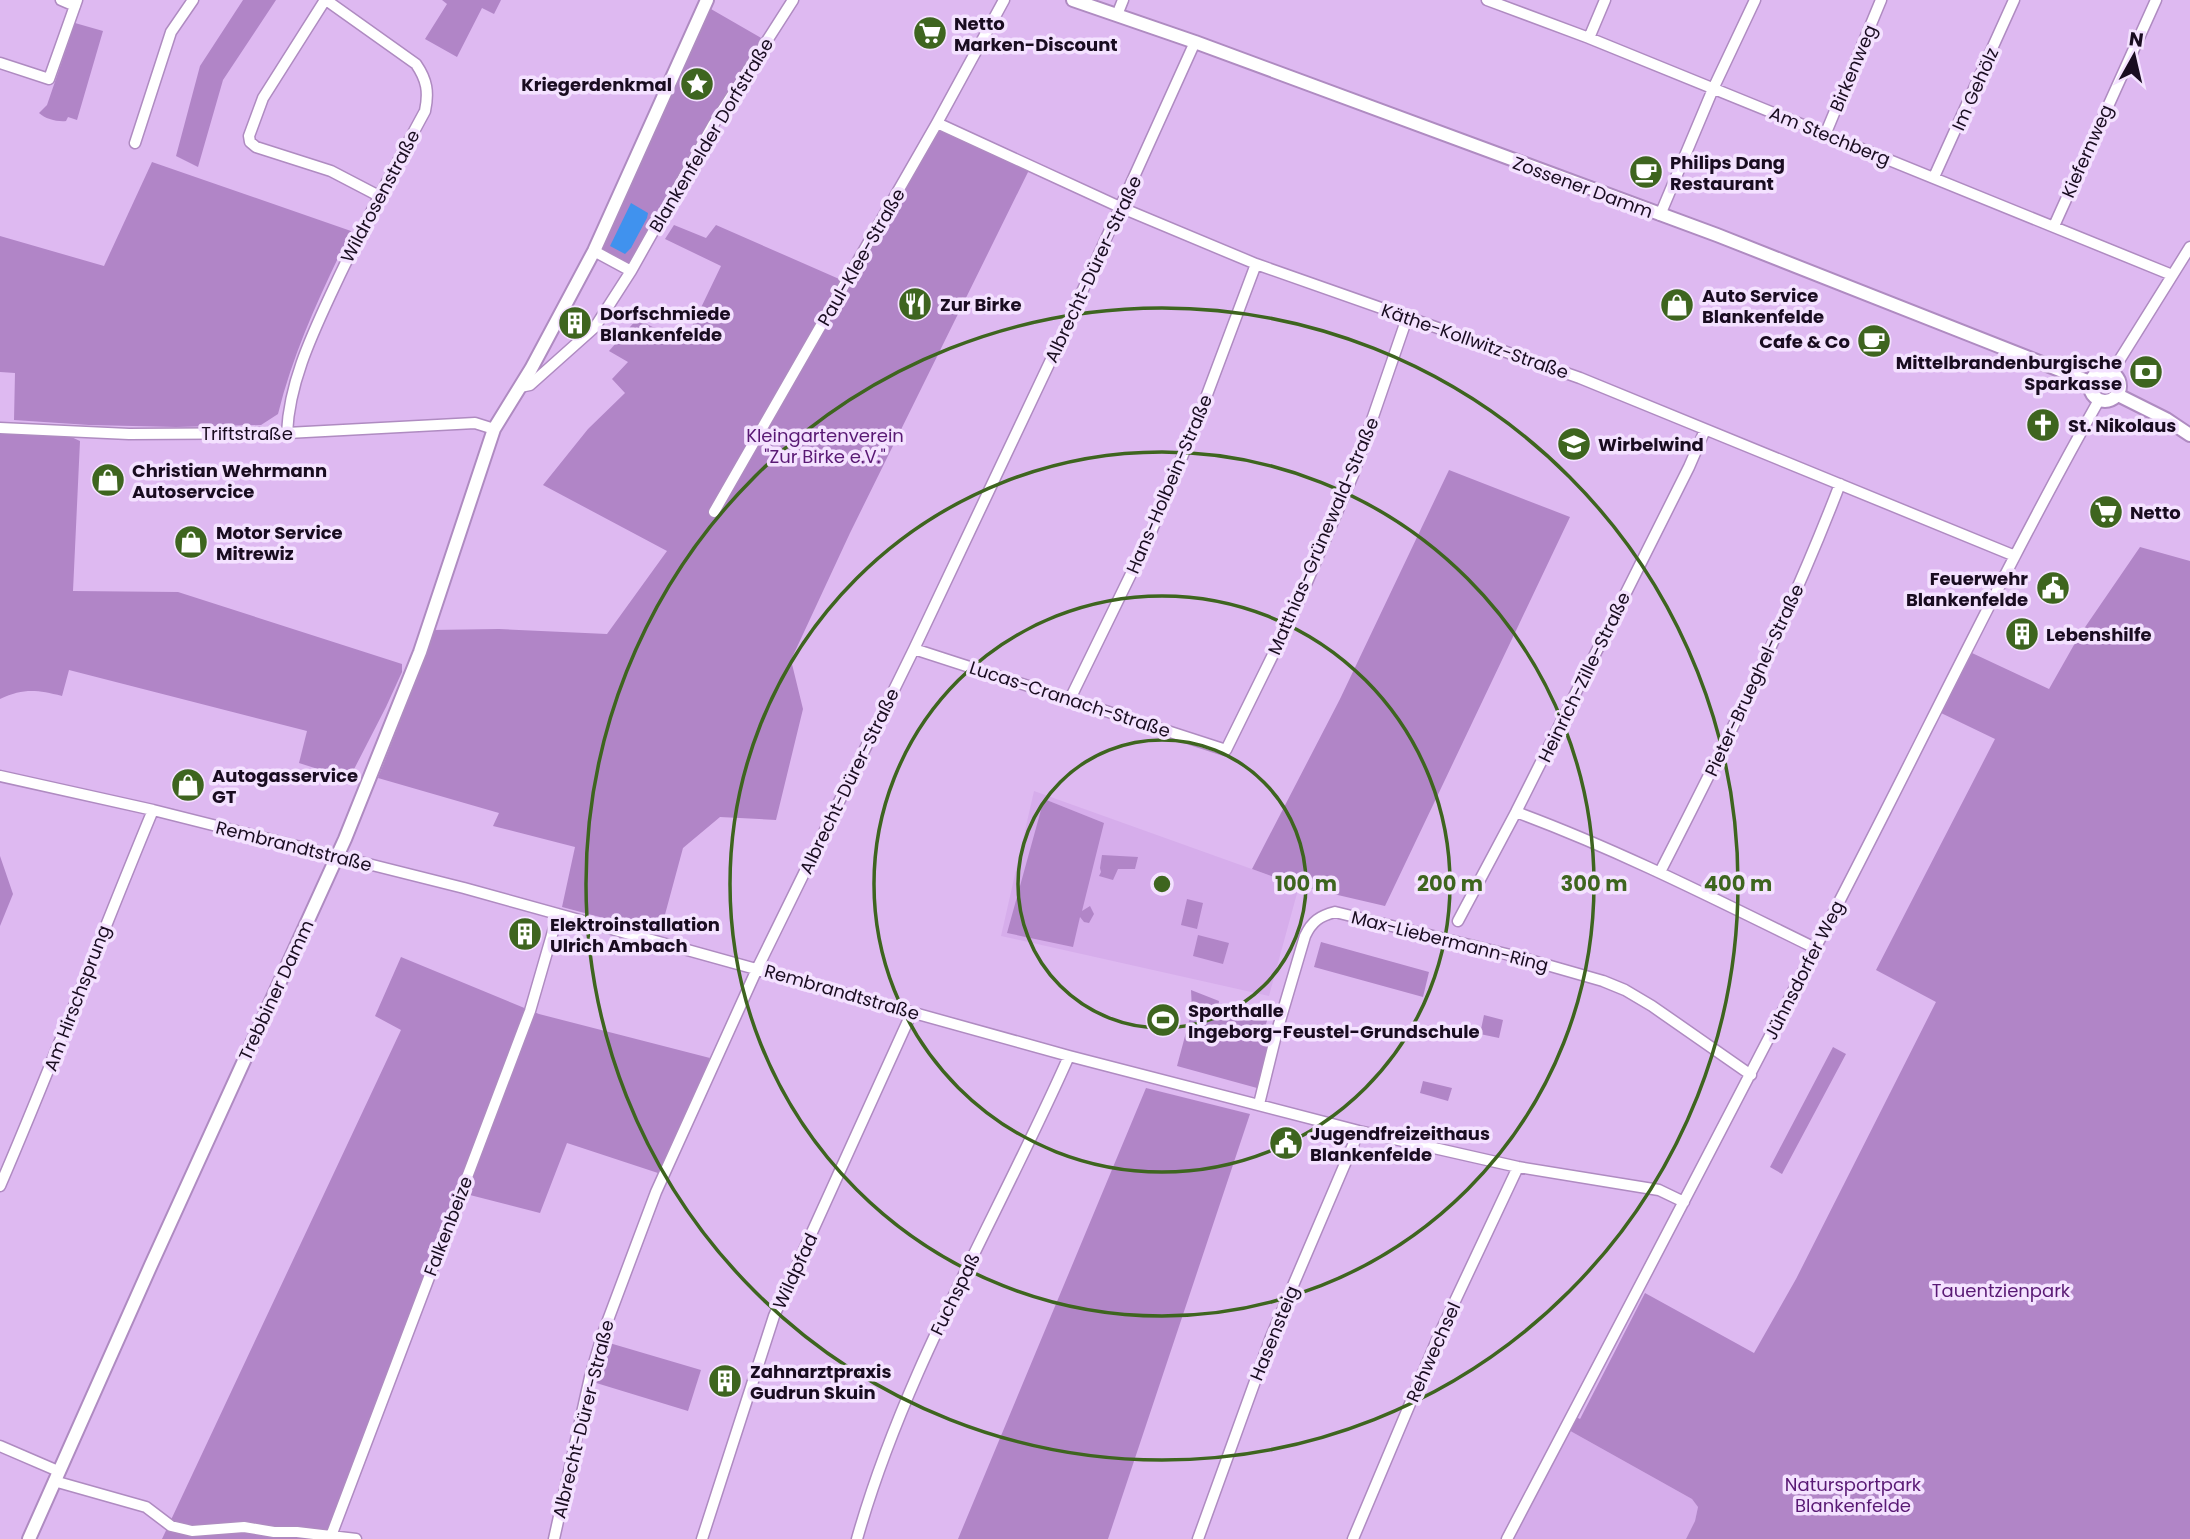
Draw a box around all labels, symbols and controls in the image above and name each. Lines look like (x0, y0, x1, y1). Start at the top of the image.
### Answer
place label: Netto Marken-Discount (954, 11, 1118, 57)
supermarket icon: Netto Marken-Discount (911, 14, 949, 52)
street label: Birkenweg (1823, 21, 1883, 115)
north arrow (2099, 21, 2169, 91)
text: N (2127, 25, 2145, 54)
street label: Blankenfelder Dorfstraße (643, 33, 779, 237)
street label: Im Gehölz (1946, 43, 2004, 135)
place icon: Kriegerdenkmal (678, 65, 716, 103)
place label: Kriegerdenkmal (521, 72, 672, 97)
street label: Am Stechberg (1766, 100, 1894, 172)
street label: Kiefernweg (2055, 100, 2119, 202)
street label: Wildrosenstraße (334, 125, 426, 267)
street label: Zossener Damm (1509, 150, 1657, 224)
place label: Philips Dang Restaurant (1670, 150, 1785, 196)
cafe icon: Philips Dang Restaurant (1627, 153, 1665, 191)
street label: Albrecht-Dürer-Straße (1039, 171, 1147, 367)
street label: Paul-Klee-Straße (811, 183, 911, 331)
place label: Auto Service Blankenfelde (1702, 283, 1824, 329)
restaurant icon: Zur Birke (896, 285, 934, 323)
shop icon: Auto Service Blankenfelde (1658, 286, 1696, 324)
place label: Zur Birke (940, 292, 1021, 317)
street label: Käthe-Kollwitz-Straße (1378, 297, 1572, 385)
place label: Dorfschmiede Blankenfelde (600, 301, 731, 347)
building icon: Dorfschmiede Blankenfelde (556, 304, 594, 342)
cafe icon: Cafe & Co (1855, 322, 1893, 360)
place label: Cafe & Co (1759, 329, 1850, 354)
place label: Mittelbrandenburgische Sparkasse (1896, 350, 2122, 396)
bank icon: Mittelbrandenburgische Sparkasse (2127, 353, 2165, 391)
street label: Hans-Holbein-Straße (1120, 391, 1218, 577)
church icon: St. Nikolaus (2024, 406, 2062, 444)
street label: Matthias-Grünewald-Straße (1261, 413, 1385, 659)
place label: St. Nikolaus (2068, 413, 2176, 438)
street label: Triftstraße (201, 421, 293, 446)
park label: Kleingartenverein "Zur Birke e.V." (746, 423, 904, 469)
school or university icon: Wirbelwind (1555, 425, 1593, 463)
place label: Wirbelwind (1598, 432, 1704, 457)
place label: Christian Wehrmann Autoservcice (132, 458, 327, 504)
shop icon: Christian Wehrmann Autoservcice (89, 461, 127, 499)
supermarket icon: Netto (2087, 493, 2125, 531)
place label: Netto (2130, 500, 2181, 525)
place label: Motor Service Mitrewiz (216, 520, 343, 566)
shop icon: Motor Service Mitrewiz (172, 523, 210, 561)
place label: Feuerwehr Blankenfelde (1906, 566, 2028, 612)
public building icon: Feuerwehr Blankenfelde (2034, 569, 2072, 607)
street label: Pieter-Brueghel-Straße (1698, 580, 1810, 780)
street label: Heinrich-Zille-Straße (1532, 588, 1636, 766)
building icon: Lebenshilfe (2003, 615, 2041, 653)
place label: Lebenshilfe (2046, 622, 2151, 647)
street label: Lucas-Cranach-Straße (966, 655, 1174, 743)
street label: Albrecht-Dürer-Straße (793, 684, 905, 878)
place label: Autogasservice GT (212, 763, 358, 809)
shop icon: Autogasservice GT (169, 766, 207, 804)
street label: Rembrandtstraße (213, 814, 375, 878)
text: 100 m (1275, 869, 1337, 898)
text: 200 m (1417, 869, 1483, 898)
text: 300 m (1561, 869, 1627, 898)
text: 400 m (1704, 869, 1772, 898)
centre of rings (1150, 872, 1174, 896)
street label: Jühnsdorfer Weg (1758, 896, 1850, 1044)
street label: Max-Liebermann-Ring (1349, 904, 1551, 978)
place label: Elektroinstallation Ulrich Ambach (550, 912, 720, 958)
building icon: Elektroinstallation Ulrich Ambach (506, 915, 544, 953)
street label: Trebbiner Damm (232, 916, 320, 1064)
street label: Am Hirschsprung (38, 921, 116, 1075)
street label: Rembrandtstraße (762, 958, 922, 1026)
place label: Sporthalle Ingeborg-Feustel-Grundschule (1188, 998, 1480, 1044)
sports icon: Sporthalle Ingeborg-Feustel-Grundschule (1144, 1001, 1182, 1039)
place label: Jugendfreizeithaus Blankenfelde (1310, 1121, 1490, 1167)
public building icon: Jugendfreizeithaus Blankenfelde (1267, 1124, 1305, 1162)
street label: Falkenbeize (418, 1173, 478, 1279)
street label: Wildpfad (767, 1229, 823, 1313)
street label: Fuchspaß (924, 1249, 986, 1339)
park label: Tauentzienpark (1932, 1278, 2071, 1303)
street label: Hasensteig (1244, 1282, 1304, 1384)
street label: Rehwechsel (1400, 1298, 1466, 1406)
street label: Albrecht-Dürer-Straße (546, 1317, 620, 1521)
place label: Zahnarztpraxis Gudrun Skuin (750, 1359, 891, 1405)
building icon: Zahnarztpraxis Gudrun Skuin (706, 1362, 744, 1400)
park label: Natursportpark Blankenfelde (1785, 1472, 1922, 1518)

